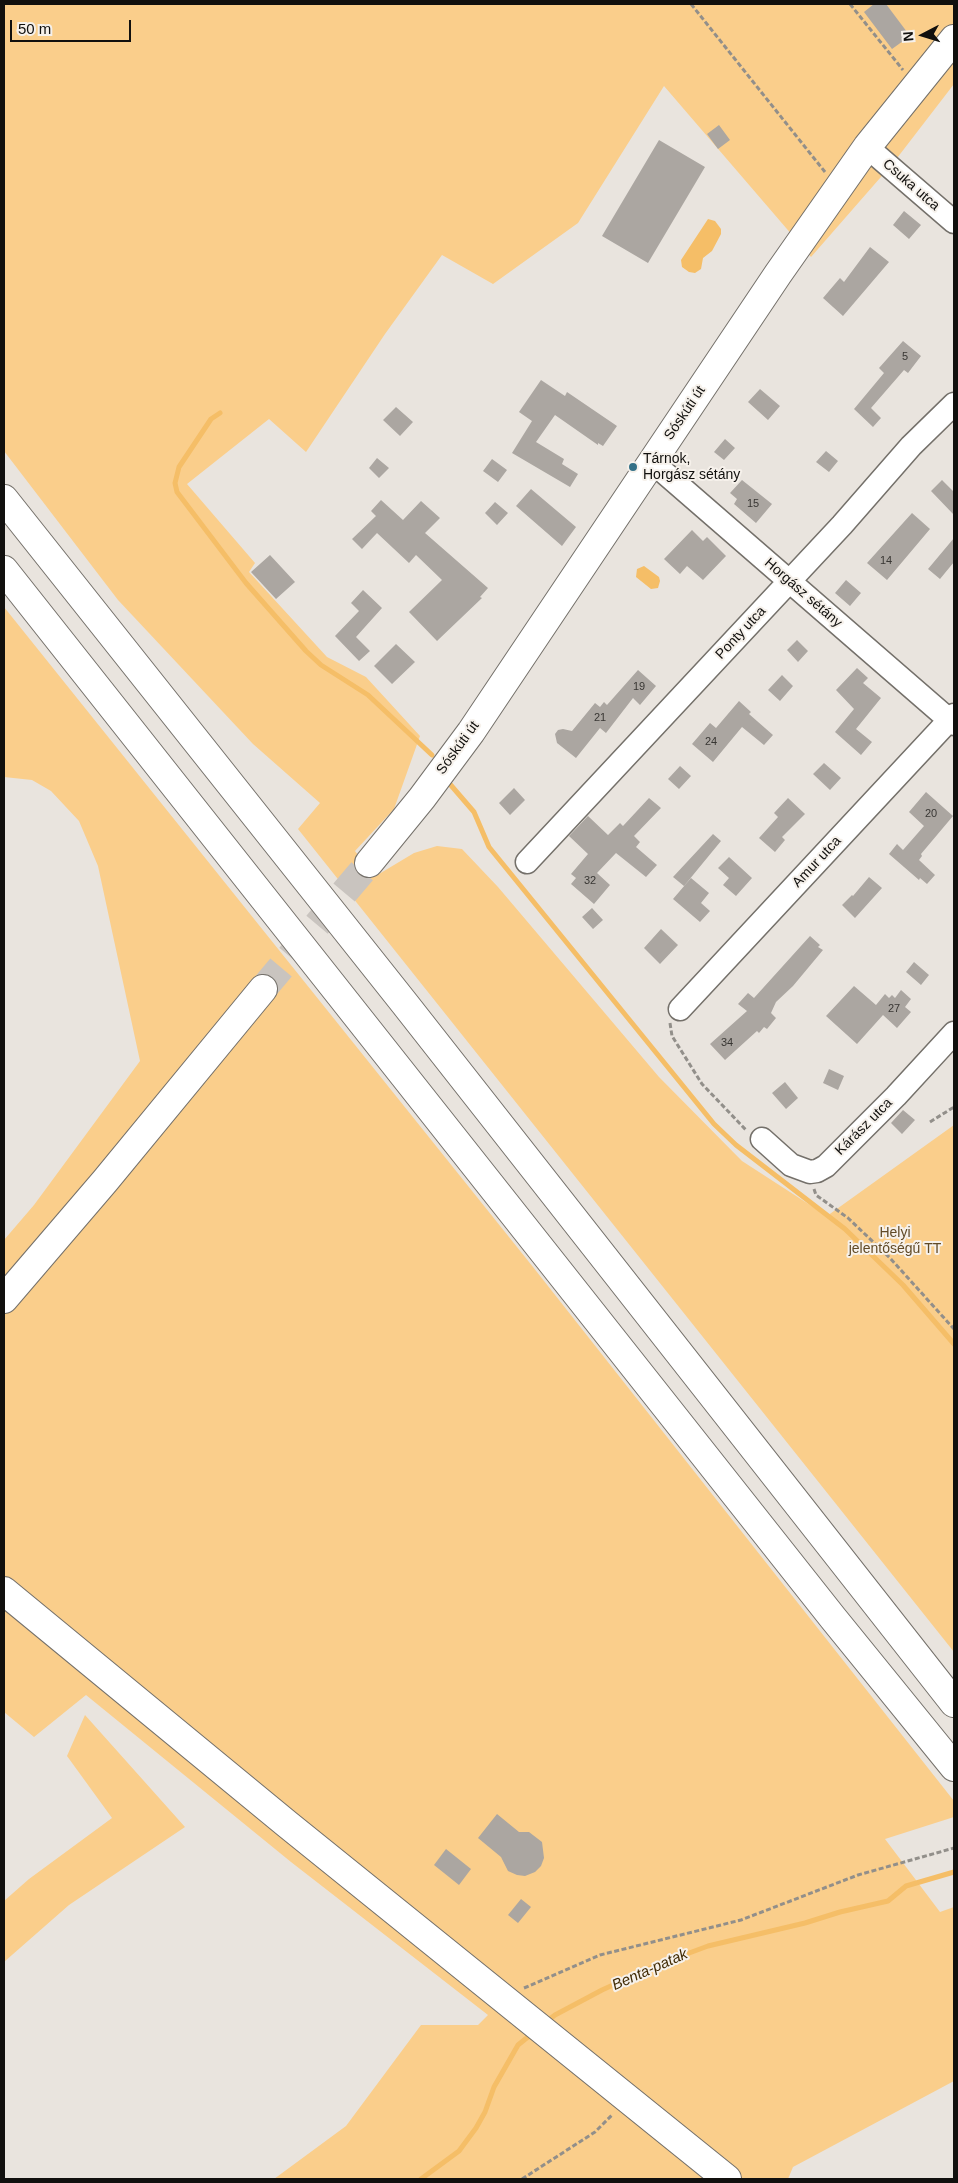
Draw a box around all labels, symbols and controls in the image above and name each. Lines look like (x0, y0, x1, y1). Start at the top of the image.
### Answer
scale bar (12, 10, 134, 42)
north arrow (898, 10, 948, 60)
text: 50 m (18, 20, 51, 37)
text: N (900, 31, 916, 42)
street label: Csuka utca (879, 156, 943, 214)
house number: 5 (902, 350, 908, 364)
street label: Sóskúti út (661, 383, 709, 443)
place label: Tárnok, Horgász sétány (643, 451, 740, 484)
marker: Tárnok, Horgász sétány (627, 461, 639, 473)
house number: 15 (747, 497, 759, 511)
house number: 14 (880, 554, 892, 568)
street label: Horgász sétány (761, 555, 845, 631)
street label: Ponty utca (712, 603, 770, 663)
house number: 19 (633, 680, 645, 694)
house number: 21 (594, 711, 606, 725)
street label: Sóskúti út (433, 718, 483, 778)
house number: 24 (705, 735, 717, 749)
house number: 20 (925, 807, 937, 821)
street label: Amur utca (789, 833, 845, 891)
house number: 32 (584, 874, 596, 888)
house number: 27 (888, 1002, 900, 1016)
house number: 34 (721, 1036, 733, 1050)
street label: Kárász utca (832, 1095, 896, 1159)
park label: Helyi jelentőségű TT (849, 1225, 941, 1258)
water label: Benta-patak (609, 1945, 691, 1995)

